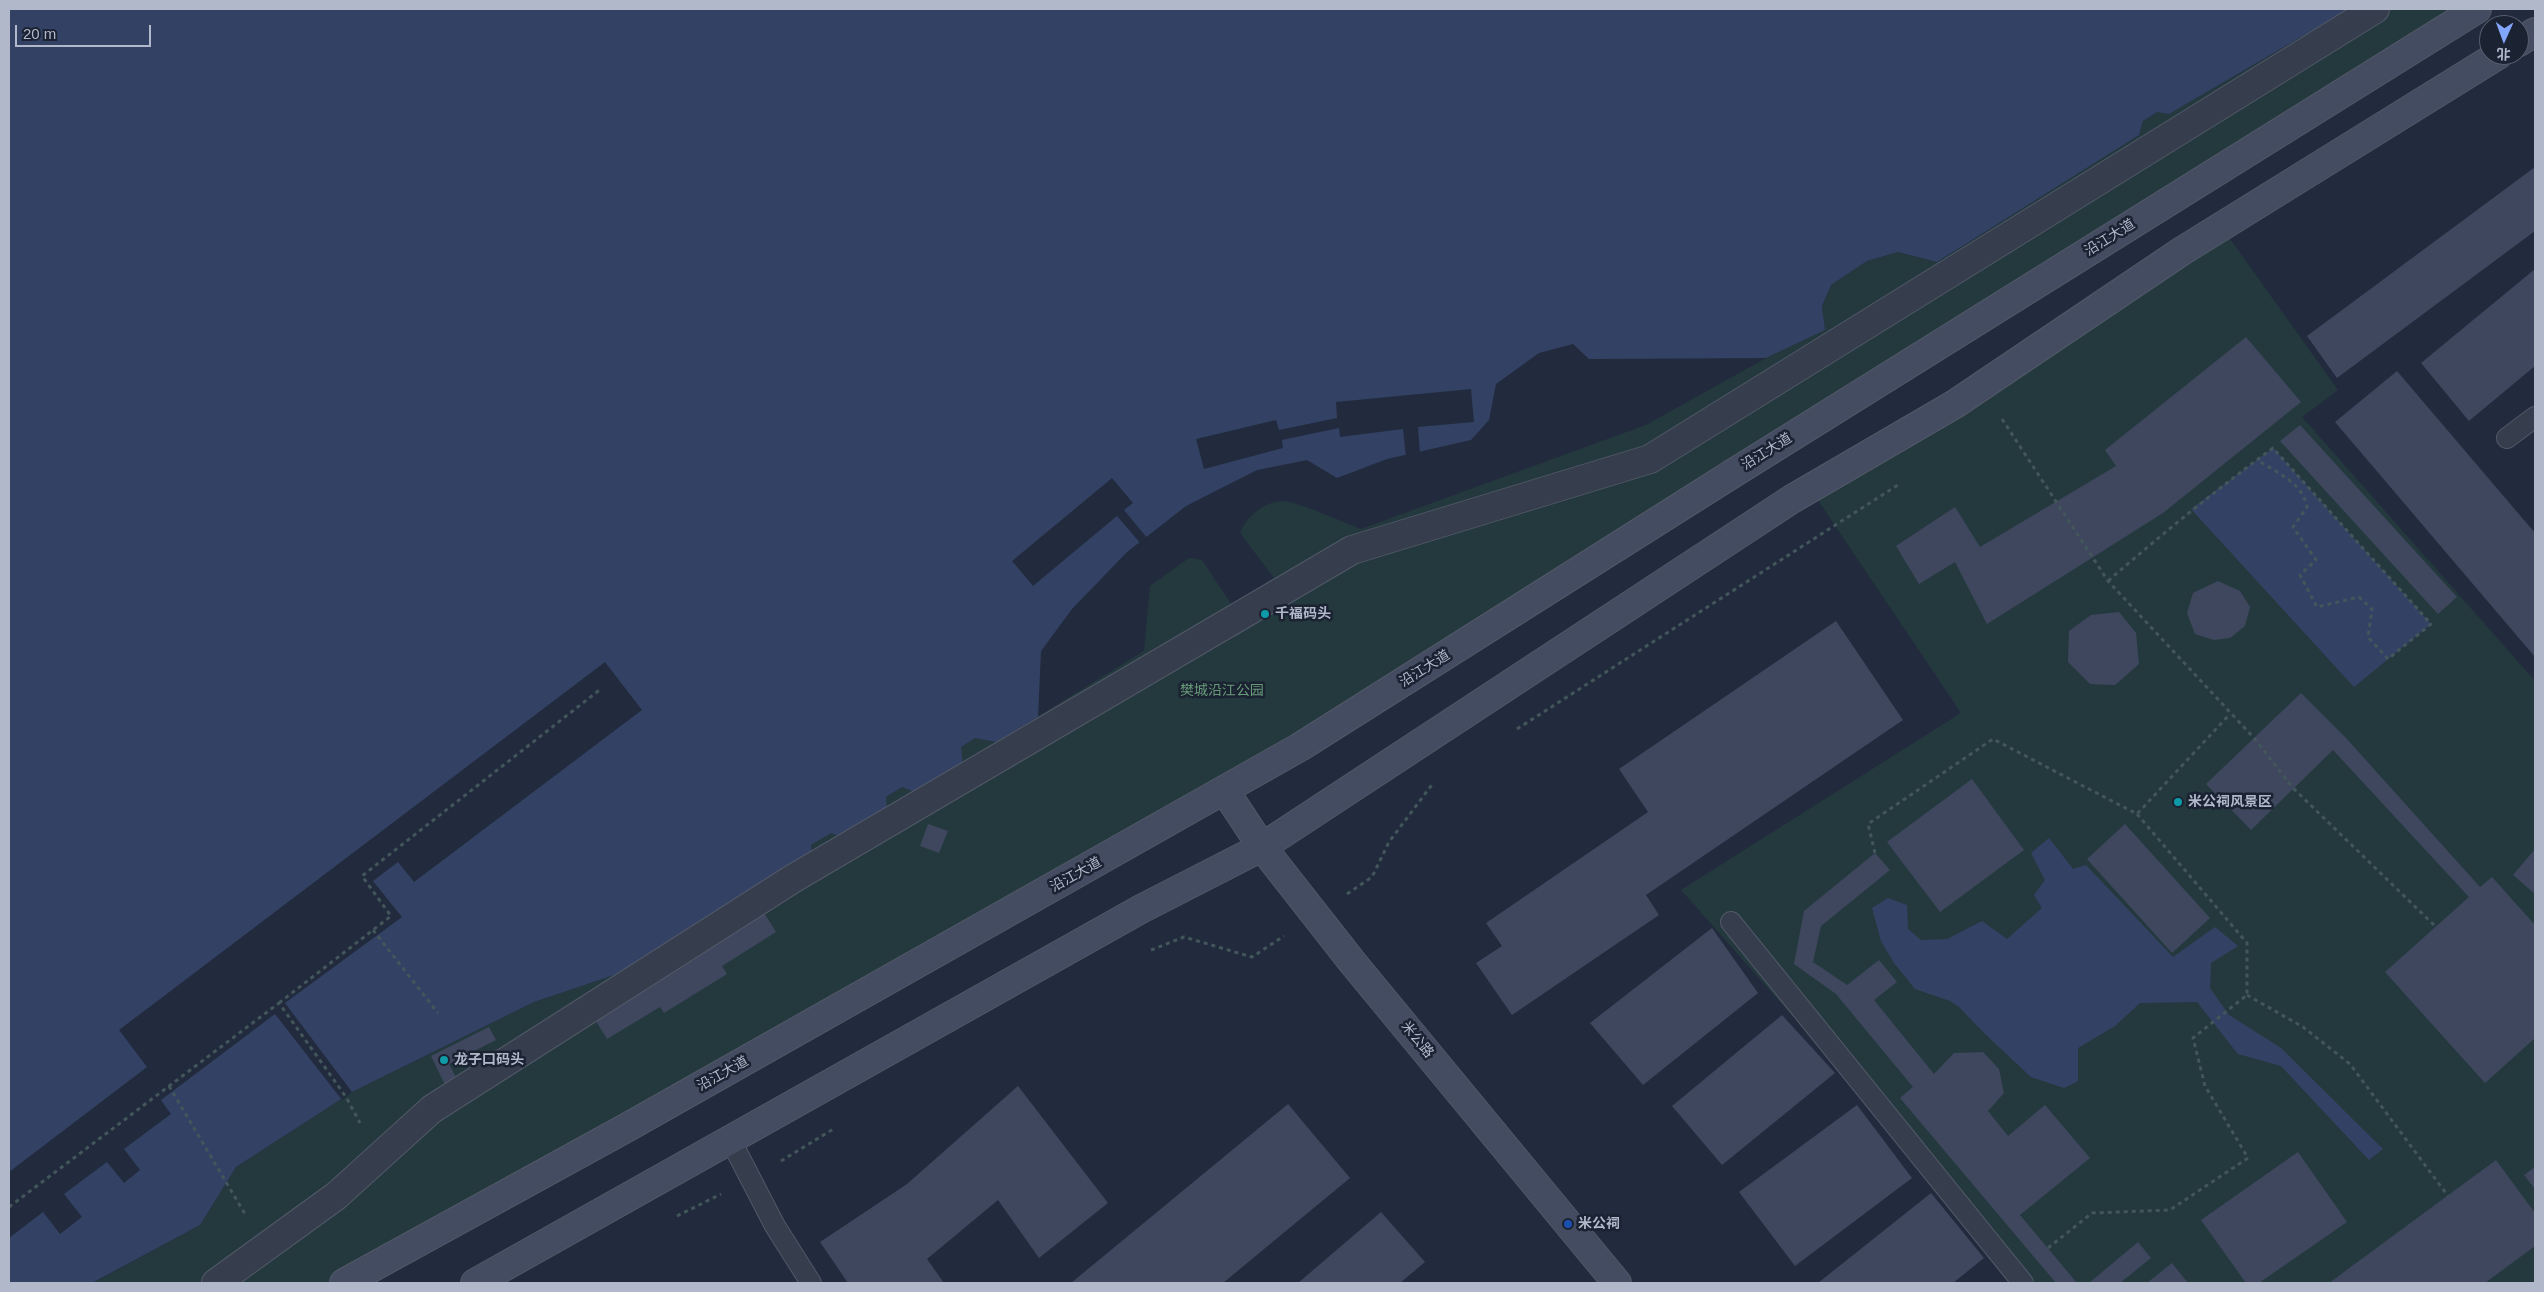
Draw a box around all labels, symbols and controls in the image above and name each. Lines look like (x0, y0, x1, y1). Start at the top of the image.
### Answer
scale bar (18, 15, 154, 47)
north arrow (2479, 15, 2529, 65)
text: 20 m (23, 25, 56, 42)
text: 北 (2496, 46, 2511, 62)
street label: 沿江大道 (2082, 216, 2138, 260)
street label: 沿江大道 (1739, 430, 1795, 474)
place label: 千福码头 (1275, 606, 1331, 622)
marker: 千福码头 (1259, 608, 1271, 620)
street label: 沿江大道 (1397, 647, 1453, 691)
park label: 樊城沿江公园 (1180, 683, 1264, 699)
place label: 米公祠风景区 (2188, 794, 2272, 810)
marker: 米公祠风景区 (2172, 796, 2184, 808)
street label: 沿江大道 (1047, 854, 1105, 896)
street label: 米公路 (1397, 1018, 1437, 1062)
place label: 龙子口码头 (454, 1052, 524, 1068)
street label: 沿江大道 (694, 1053, 752, 1095)
marker: 龙子口码头 (438, 1054, 450, 1066)
place label: 米公祠 (1578, 1216, 1620, 1232)
marker: 米公祠 (1562, 1218, 1574, 1230)

